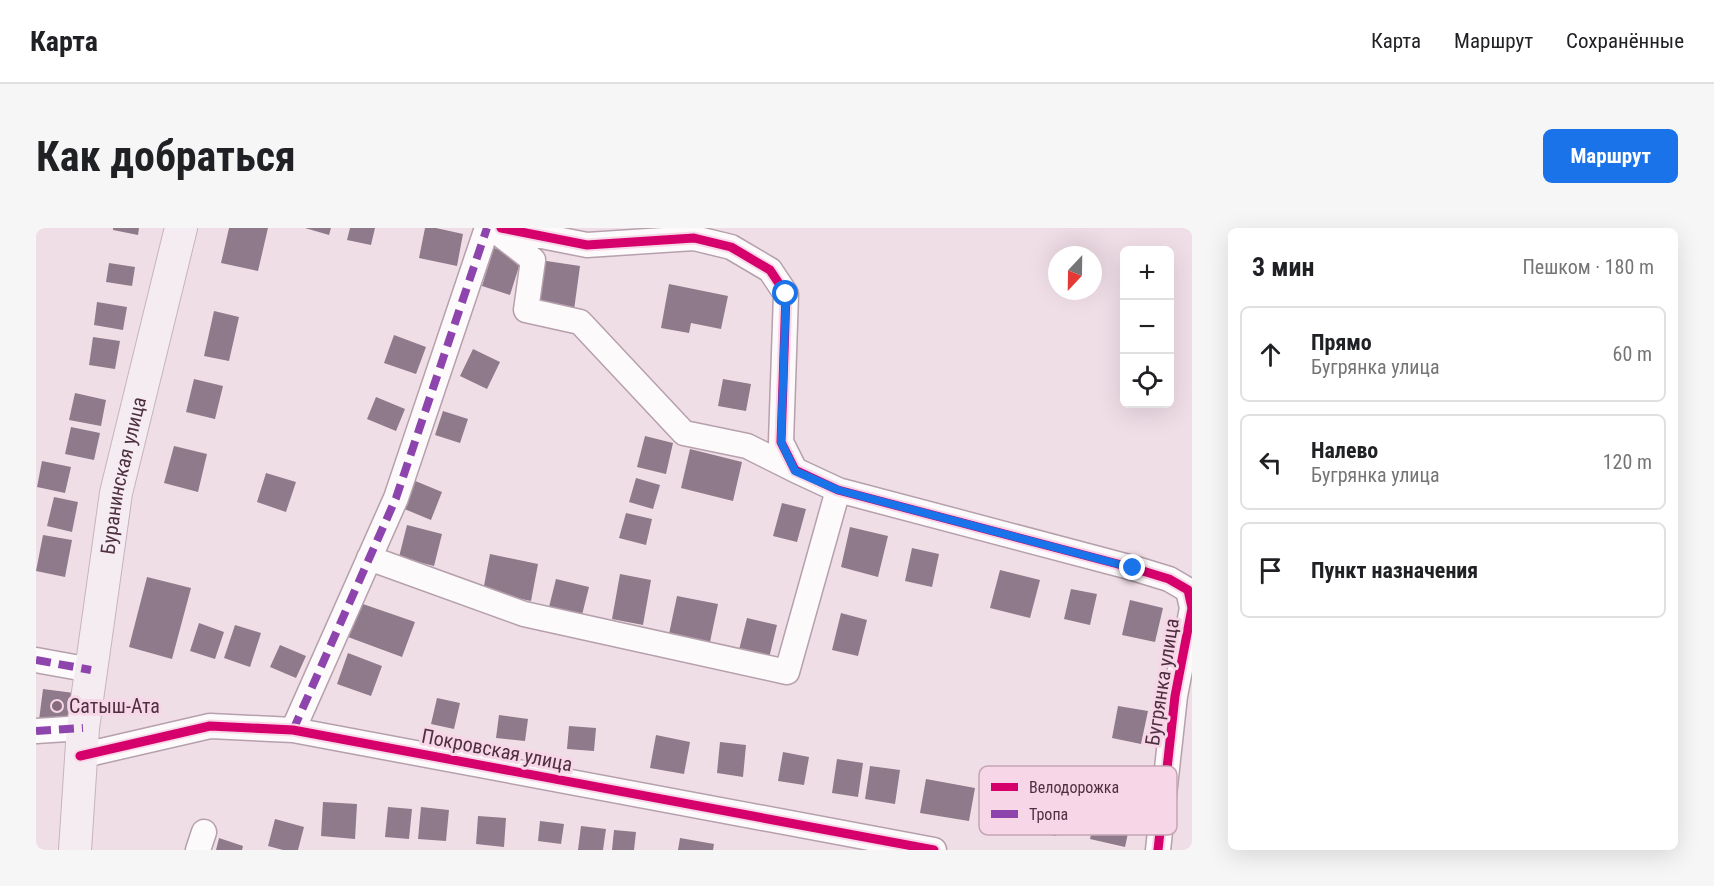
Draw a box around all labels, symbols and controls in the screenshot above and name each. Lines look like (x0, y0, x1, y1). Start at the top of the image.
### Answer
text: Карта (30, 25, 98, 58)
text: Карта (1371, 29, 1421, 53)
text: Маршрут (1454, 29, 1533, 53)
text: Сохранённые (1566, 29, 1684, 53)
button: Маршрут (1543, 129, 1678, 183)
text: Как добраться (36, 132, 296, 181)
north arrow (1048, 246, 1102, 300)
map controls (1120, 246, 1174, 408)
button: + (1120, 246, 1174, 300)
text: 3 мин (1252, 252, 1314, 282)
text: Пешком · 180 m (1522, 255, 1654, 279)
route start (772, 280, 798, 306)
button: − (1120, 300, 1174, 354)
text: Прямо (1311, 330, 1372, 355)
icon: ahead (1254, 338, 1287, 371)
text: 60 m (1613, 342, 1652, 366)
button: locate (1120, 354, 1174, 408)
text: Бугрянка улица (1311, 355, 1440, 379)
street label: Буранинская улица (96, 394, 151, 556)
text: Налево (1311, 438, 1378, 463)
icon: left (1254, 446, 1287, 479)
text: 120 m (1603, 450, 1652, 474)
text: Бугрянка улица (1311, 463, 1440, 487)
route end (1119, 554, 1145, 580)
icon: arrive (1254, 554, 1287, 587)
text: Пункт назначения (1311, 558, 1478, 583)
street label: Бугрянка улица (1140, 617, 1184, 747)
place label: Сатыш-Ата (69, 694, 160, 718)
marker: Сатыш-Ата (50, 699, 64, 713)
street label: Покровская улица (420, 724, 574, 776)
legend (979, 766, 1177, 835)
text: Велодорожка (1029, 778, 1119, 797)
text: Тропа (1029, 805, 1068, 824)

